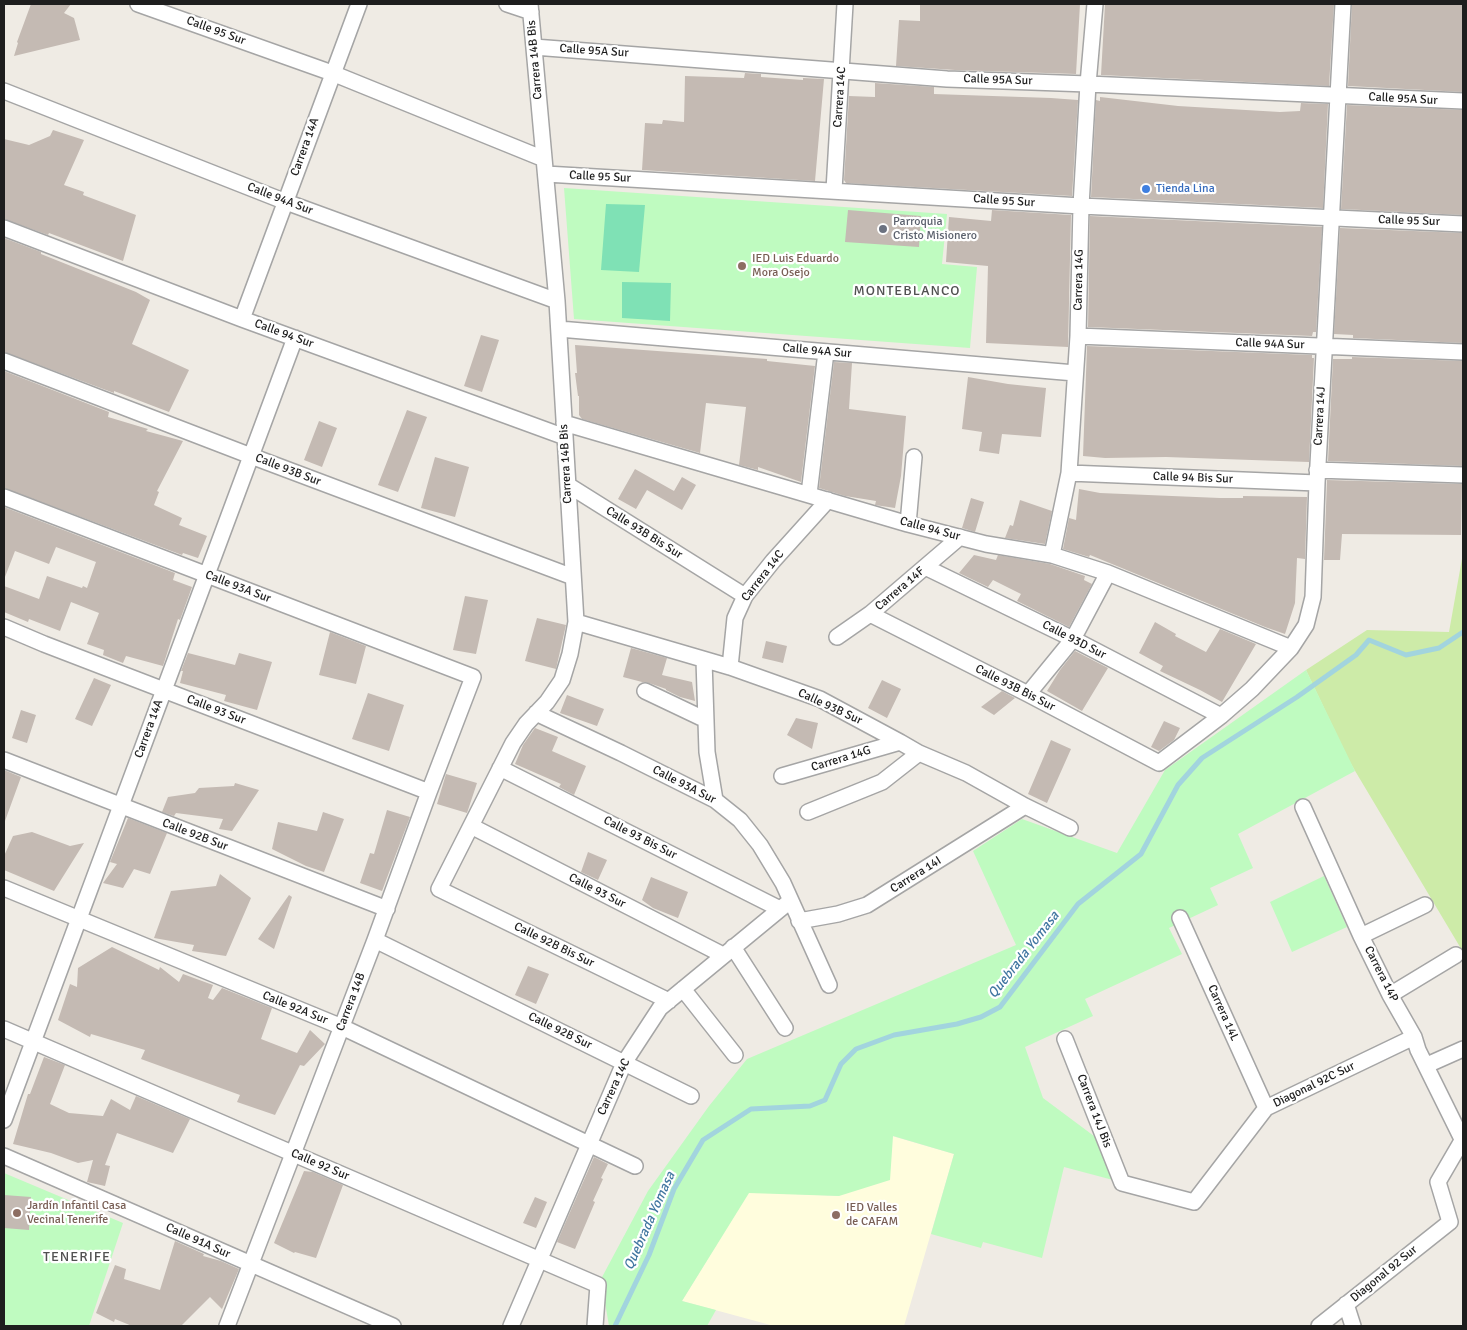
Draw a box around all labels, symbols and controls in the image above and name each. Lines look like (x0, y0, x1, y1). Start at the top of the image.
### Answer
street label: Calle 95 Sur (184, 14, 248, 48)
street label: Carrera 14B Bis (524, 20, 546, 100)
street label: Calle 95A Sur (559, 41, 629, 61)
street label: Carrera 14C (831, 66, 849, 128)
street label: Calle 95A Sur (963, 72, 1033, 88)
street label: Calle 95A Sur (1368, 90, 1438, 108)
street label: Carrera 14A (288, 116, 322, 178)
street label: Calle 95 Sur (569, 168, 631, 186)
street label: Calle 94A Sur (245, 180, 315, 218)
place label: Tienda Lina (1156, 182, 1215, 196)
marker: Tienda Lina (1140, 183, 1152, 195)
street label: Calle 95 Sur (973, 192, 1035, 210)
street label: Calle 95 Sur (1378, 213, 1440, 229)
place label: Parroquia Cristo Misionero (893, 215, 977, 243)
marker: Parroquia Cristo Misionero (877, 223, 889, 235)
street label: Carrera 14G (1071, 249, 1087, 311)
place label: IED Luis Eduardo Mora Osejo (752, 252, 839, 280)
marker: IED Luis Eduardo Mora Osejo (736, 260, 748, 272)
district label: MONTEBLANCO (852, 283, 962, 299)
street label: Calle 94 Sur (252, 317, 316, 351)
street label: Calle 94A Sur (1235, 336, 1305, 352)
street label: Calle 94A Sur (782, 341, 852, 361)
street label: Carrera 14J (1311, 386, 1329, 446)
street label: Carrera 14B Bis (557, 424, 575, 504)
street label: Calle 93B Sur (253, 451, 323, 489)
street label: Calle 94 Bis Sur (1153, 469, 1233, 487)
street label: Calle 93B Bis Sur (603, 504, 685, 562)
street label: Calle 94 Sur (898, 514, 962, 544)
street label: Carrera 14C (739, 547, 787, 605)
street label: Carrera 14F (872, 564, 928, 614)
street label: Calle 93A Sur (203, 568, 273, 606)
street label: Calle 93D Sur (1040, 618, 1108, 662)
street label: Calle 93B Bis Sur (973, 662, 1057, 714)
street label: Calle 93B Sur (796, 686, 864, 728)
street label: Calle 93 Sur (185, 692, 247, 728)
street label: Carrera 14A (132, 698, 166, 760)
street label: Carrera 14G (809, 743, 873, 775)
street label: Calle 93A Sur (650, 763, 718, 807)
street label: Calle 93 Bis Sur (601, 813, 679, 863)
street label: Calle 92B Sur (160, 816, 230, 854)
street label: Carrera 14I (888, 854, 944, 896)
street label: Calle 93 Sur (566, 871, 628, 911)
water label: Quebrada Yomasa (985, 908, 1063, 1002)
street label: Calle 92B Bis Sur (511, 919, 597, 971)
street label: Carrera 14P (1361, 944, 1401, 1004)
street label: Carrera 14B (333, 971, 369, 1033)
street label: Carrera 14L (1204, 983, 1242, 1043)
street label: Calle 92A Sur (260, 988, 330, 1028)
street label: Calle 92B Sur (526, 1009, 594, 1053)
street label: Carrera 14C (595, 1056, 633, 1118)
street label: Diagonal 92C Sur (1271, 1059, 1357, 1111)
street label: Carrera 14J Bis (1073, 1072, 1115, 1150)
street label: Calle 92 Sur (289, 1146, 351, 1184)
water label: Quebrada Yomasa (621, 1169, 679, 1273)
place label: Jardín Infantil Casa Vecinal Tenerife (27, 1199, 126, 1227)
place label: IED Valles de CAFAM (846, 1201, 898, 1229)
marker: Jardín Infantil Casa Vecinal Tenerife (11, 1207, 23, 1219)
marker: IED Valles de CAFAM (830, 1209, 842, 1221)
street label: Calle 91A Sur (163, 1220, 233, 1262)
street label: Diagonal 92 Sur (1348, 1243, 1420, 1305)
district label: TENERIFE (42, 1249, 112, 1265)

